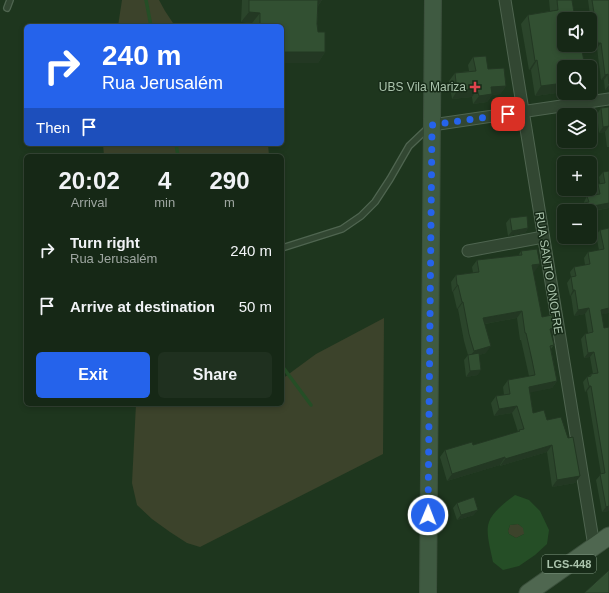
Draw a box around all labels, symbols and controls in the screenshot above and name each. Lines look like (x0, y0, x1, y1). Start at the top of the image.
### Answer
map controls (557, 12, 597, 244)
button: sound (557, 12, 597, 52)
icon: right (36, 40, 88, 92)
text: 240 m (102, 40, 181, 71)
button: search (557, 60, 597, 100)
text: Rua Jerusalém (102, 73, 223, 93)
place label: UBS Vila Mariza (379, 80, 466, 94)
marker: UBS Vila Mariza (469, 81, 481, 93)
pin (491, 97, 525, 131)
icon: arrive (497, 103, 519, 125)
button: layers (557, 108, 597, 148)
icon: arrive (78, 116, 100, 138)
text: Then (36, 119, 70, 136)
button: + (557, 156, 597, 196)
text: 20:02 (58, 167, 120, 194)
text: 4 (158, 167, 171, 194)
text: 290 (210, 167, 250, 194)
text: Arrival (71, 195, 108, 210)
text: min (154, 195, 175, 210)
text: m (224, 195, 235, 210)
button: − (557, 204, 597, 244)
street label: RUA SANTO ONOFRE (532, 211, 566, 335)
text: Turn right (70, 234, 140, 251)
icon: right (36, 239, 58, 261)
text: 240 m (230, 242, 272, 259)
text: Rua Jerusalém (70, 251, 157, 266)
icon: arrive (36, 295, 58, 317)
text: Arrive at destination (70, 298, 215, 315)
text: 50 m (239, 298, 272, 315)
button: Exit (36, 352, 150, 398)
button: Share (158, 352, 272, 398)
position arrow (407, 494, 449, 536)
road number: LGS-448 (542, 555, 596, 573)

